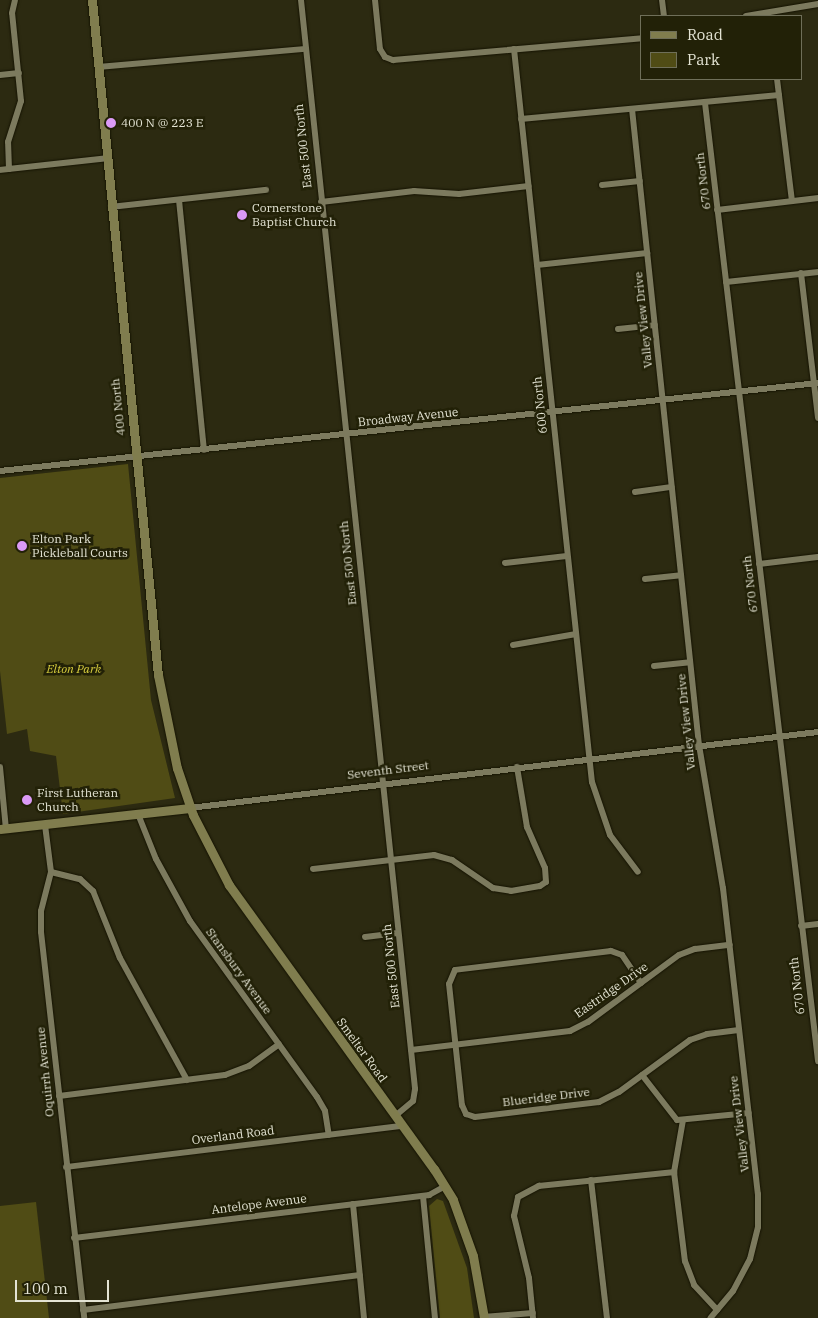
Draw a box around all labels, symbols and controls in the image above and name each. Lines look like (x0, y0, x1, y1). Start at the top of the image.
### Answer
legend (640, 15, 803, 80)
text: Road (687, 25, 723, 44)
text: Park (687, 50, 720, 69)
street label: East 500 North (291, 103, 315, 189)
place label: 400 N @ 223 E (121, 116, 203, 130)
marker: 400 N @ 223 E (105, 117, 117, 129)
street label: 670 North (692, 152, 714, 210)
place label: Cornerstone Baptist Church (252, 201, 336, 229)
marker: Cornerstone Baptist Church (236, 209, 248, 221)
street label: Valley View Drive (631, 271, 655, 369)
street label: 600 North (530, 376, 550, 434)
street label: 400 North (108, 378, 128, 436)
street label: Broadway Avenue (357, 405, 459, 429)
street label: East 500 North (336, 520, 360, 606)
place label: Elton Park Pickleball Courts (32, 532, 128, 560)
marker: Elton Park Pickleball Courts (16, 540, 28, 552)
street label: 670 North (739, 555, 761, 613)
park label: Elton Park (47, 662, 101, 676)
street label: Valley View Drive (674, 673, 698, 771)
street label: Seventh Street (346, 758, 430, 782)
place label: First Lutheran Church (37, 786, 118, 814)
marker: First Lutheran Church (21, 794, 33, 806)
street label: East 500 North (379, 923, 403, 1009)
street label: Stansbury Avenue (203, 925, 275, 1017)
street label: 670 North (786, 957, 808, 1015)
street label: Eastridge Drive (571, 959, 651, 1021)
street label: Smelter Road (334, 1015, 390, 1085)
street label: Oquirrh Avenue (33, 1026, 57, 1118)
street label: Valley View Drive (726, 1075, 752, 1173)
street label: Blueridge Drive (502, 1085, 590, 1109)
street label: Overland Road (191, 1123, 275, 1147)
street label: Antelope Avenue (211, 1191, 307, 1217)
scale bar (18, 1270, 111, 1302)
text: 100 m (23, 1279, 68, 1298)

